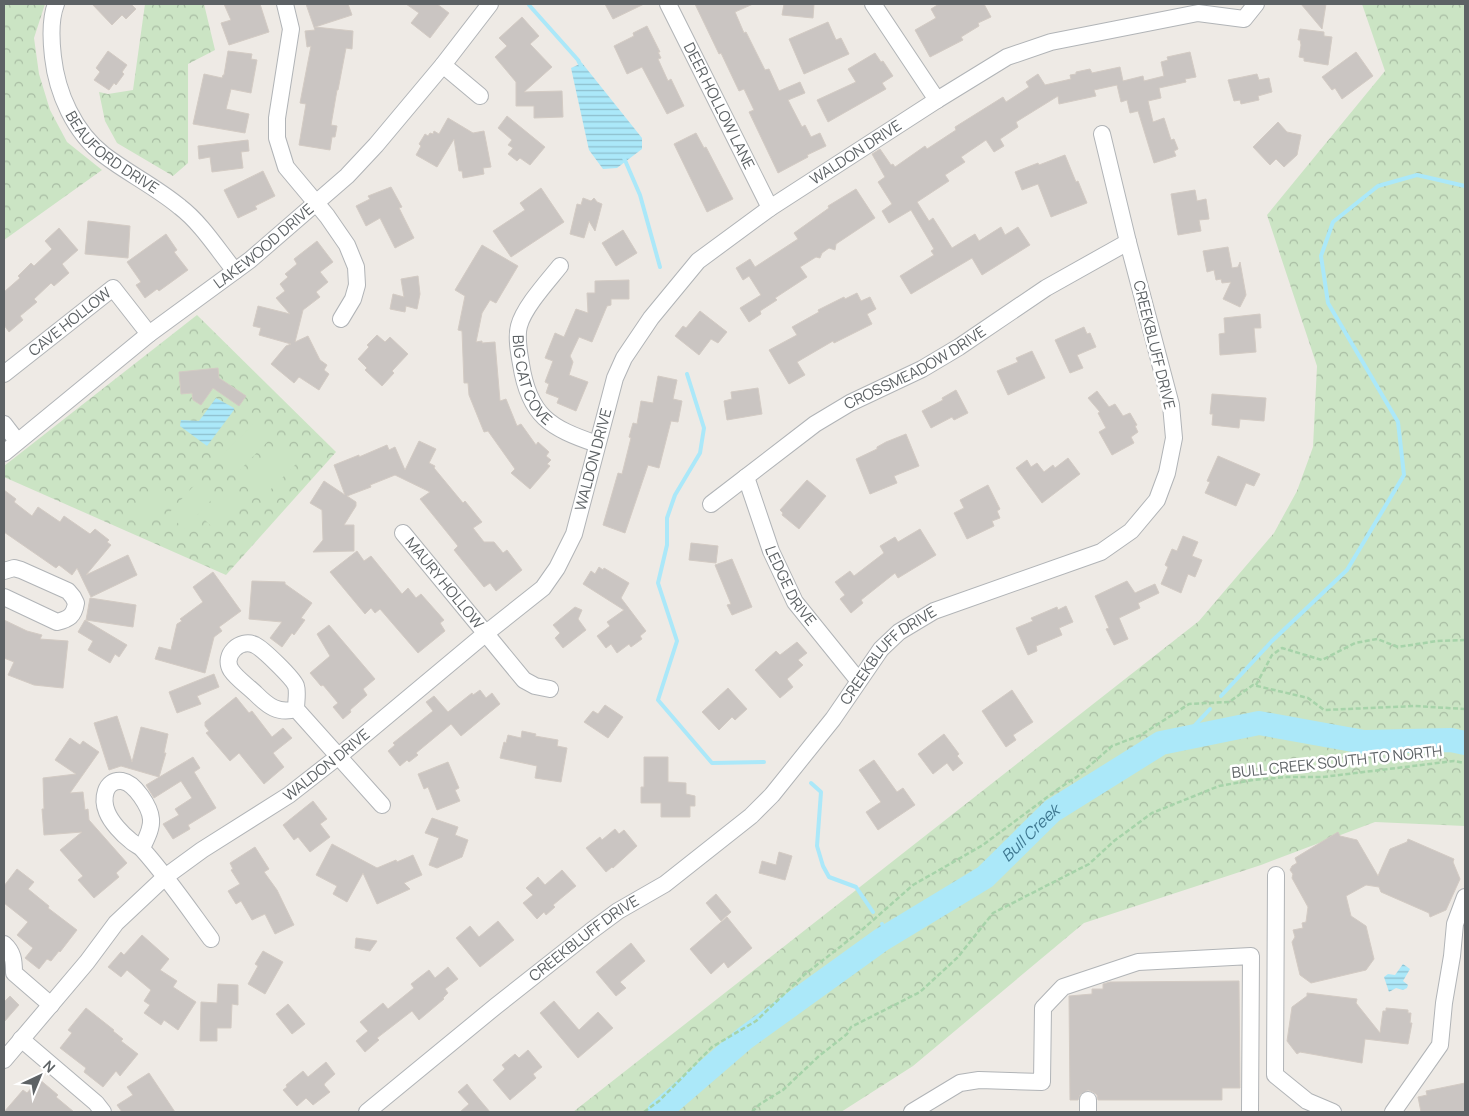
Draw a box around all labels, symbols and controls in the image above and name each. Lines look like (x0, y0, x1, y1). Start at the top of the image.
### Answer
street label: DEER HOLLOW LANE (679, 39, 760, 173)
street label: BEAUFORD DRIVE (61, 107, 163, 198)
street label: WALDON DRIVE (806, 115, 905, 189)
street label: LAKEWOOD DRIVE (209, 199, 318, 293)
street label: CREEKBLUFF DRIVE (1128, 278, 1181, 412)
street label: CAVE HOLLOW (24, 282, 115, 361)
street label: CROSSMEADOW DRIVE (840, 321, 990, 414)
street label: BIG CAT COVE (508, 335, 557, 430)
street label: WALDON DRIVE (570, 406, 617, 513)
street label: MAURY HOLLOW (401, 533, 489, 633)
street label: LEDGE DRIVE (760, 543, 821, 630)
street label: CREEKBLUFF DRIVE (835, 601, 940, 709)
street label: WALDON DRIVE (279, 724, 374, 806)
street label: BULL CREEK SOUTH TO NORTH (1231, 740, 1443, 783)
water label: Bull Creek (996, 797, 1065, 866)
street label: CREEKBLUFF DRIVE (524, 890, 643, 986)
north arrow (15, 1051, 65, 1101)
text: N (39, 1056, 60, 1077)

